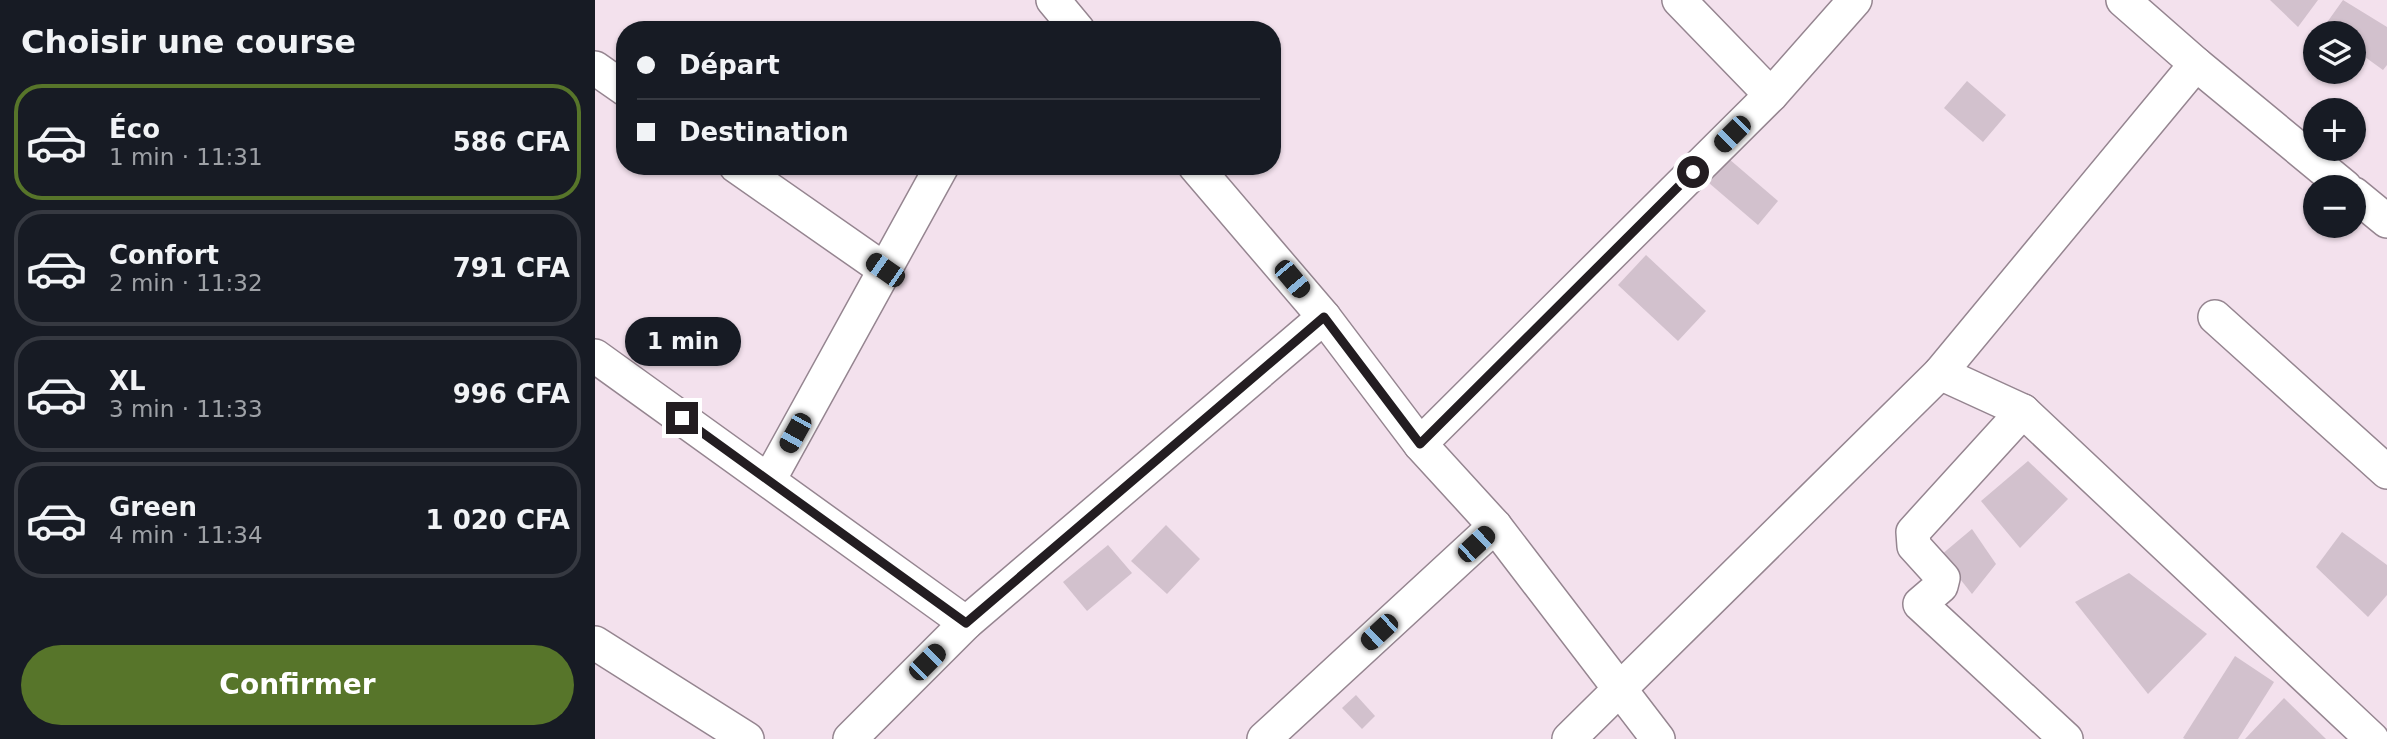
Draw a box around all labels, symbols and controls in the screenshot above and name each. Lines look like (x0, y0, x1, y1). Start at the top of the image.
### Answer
map controls (2303, 21, 2366, 238)
button: layers (2303, 21, 2366, 84)
text: Choisir une course (21, 23, 356, 61)
text: Départ (679, 50, 780, 80)
button: + (2303, 98, 2366, 161)
icon: car (25, 111, 88, 174)
car (1710, 112, 1755, 156)
text: Éco (109, 114, 160, 144)
text: Destination (679, 117, 849, 147)
text: 586 CFA (453, 127, 570, 157)
text: 1 min · 11:31 (109, 144, 263, 170)
route start (1677, 156, 1709, 188)
button: − (2303, 175, 2366, 238)
icon: car (25, 237, 88, 300)
text: Confort (109, 240, 219, 270)
car (862, 249, 909, 291)
text: 791 CFA (453, 253, 570, 283)
car (1271, 256, 1314, 302)
text: 2 min · 11:32 (109, 270, 263, 296)
callout: 1 min (624, 316, 740, 366)
text: 1 min (647, 328, 719, 354)
icon: car (25, 363, 88, 426)
text: XL (109, 366, 146, 396)
text: 996 CFA (453, 379, 570, 409)
text: 3 min · 11:33 (109, 396, 263, 422)
route end (666, 402, 698, 434)
car (776, 410, 815, 456)
icon: car (25, 489, 88, 552)
text: Green (109, 492, 197, 522)
text: 1 020 CFA (426, 505, 570, 535)
text: 4 min · 11:34 (109, 522, 263, 548)
car (1454, 522, 1499, 566)
car (1357, 610, 1402, 654)
car (905, 640, 950, 684)
button: Confirmer (21, 645, 574, 725)

